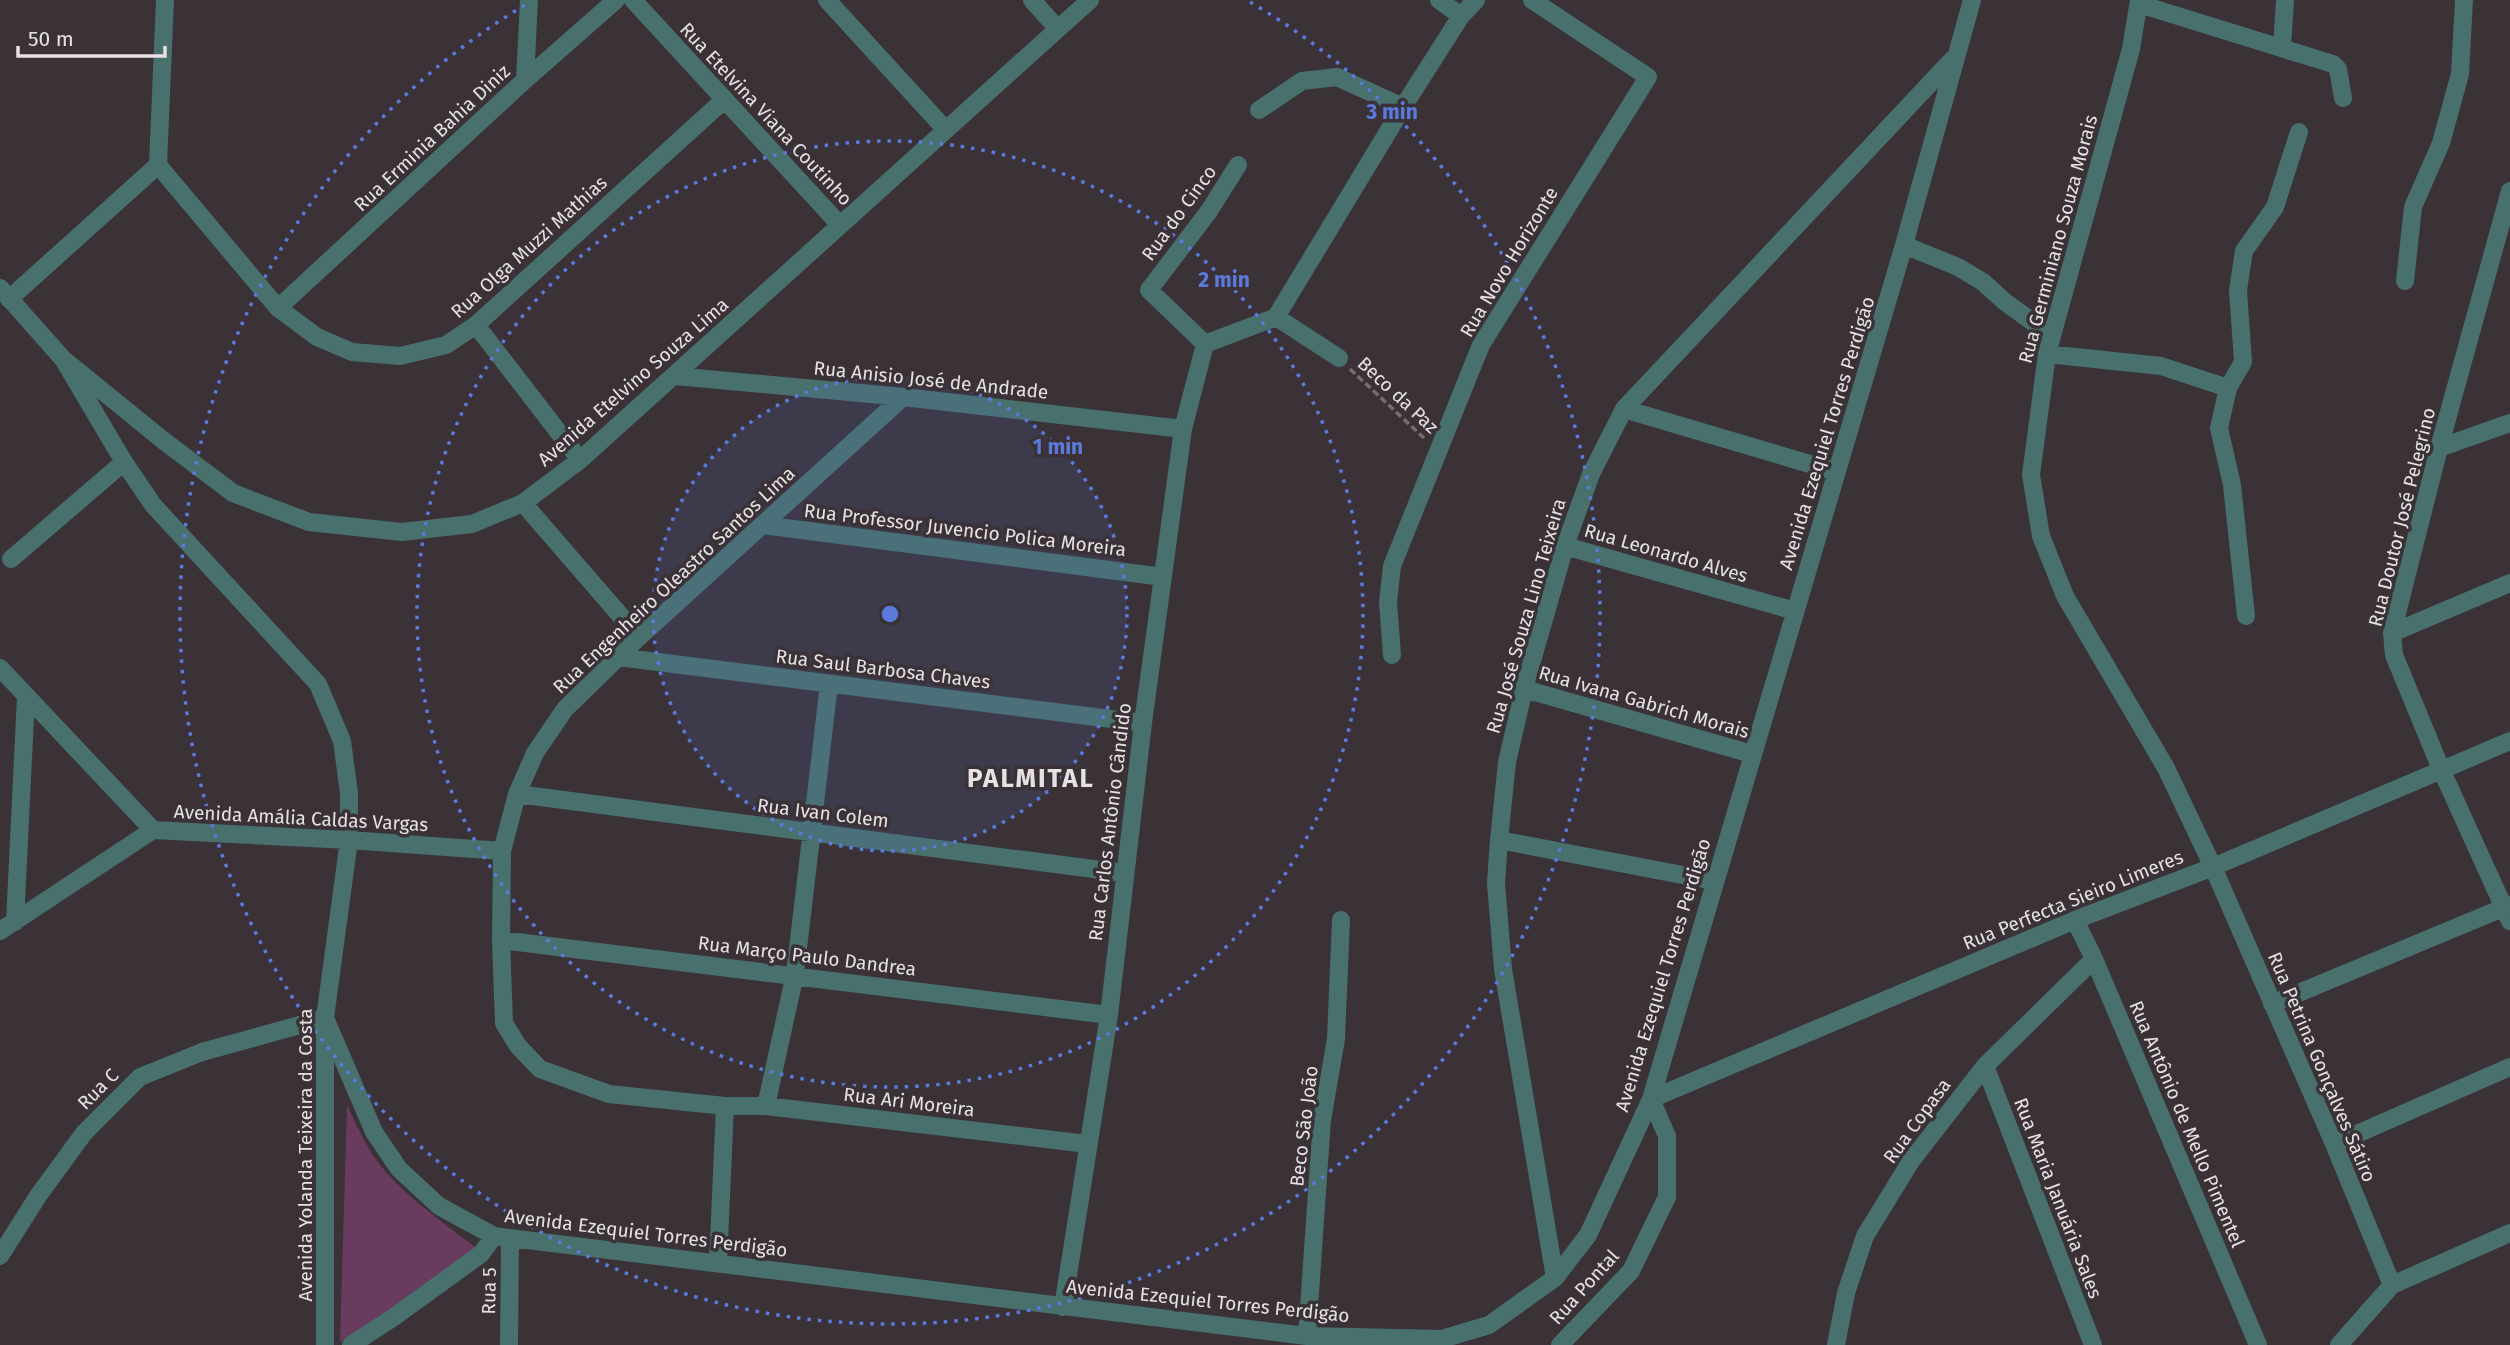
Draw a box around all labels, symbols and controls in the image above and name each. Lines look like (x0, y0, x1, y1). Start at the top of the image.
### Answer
scale bar (18, 14, 164, 58)
street label: Rua Etelvina Viana Coutinho (675, 18, 857, 210)
text: 50 m (28, 26, 74, 52)
street label: Rua Erminia Bahia Diniz (349, 60, 515, 216)
text: 3 min (1365, 99, 1418, 125)
street label: Rua Germiniano Souza Morais (2014, 112, 2102, 366)
street label: Rua do Cinco (1137, 161, 1221, 265)
street label: Rua Olga Muzzi Mathias (446, 171, 612, 323)
street label: Rua Novo Horizonte (1455, 183, 1563, 341)
text: 2 min (1198, 267, 1250, 293)
street label: Avenida Etelvino Souza Lima (533, 293, 733, 471)
street label: Avenida Ezequiel Torres Perdigão (1774, 294, 1880, 572)
street label: Beco da Paz (1353, 352, 1443, 438)
street label: Rua Anisio José de Andrade (813, 356, 1049, 404)
street label: Rua Doutor José Pelegrino (2364, 405, 2440, 629)
text: 1 min (1033, 434, 1083, 460)
street label: Rua Engenheiro Oleastro Santos Lima (548, 462, 800, 698)
street label: Rua José Souza Lino Teixeira (1481, 496, 1571, 736)
street label: Rua Professor Juvencio Polica Moreira (803, 499, 1127, 561)
street label: Rua Leonardo Alves (1582, 519, 1750, 587)
centre of rings (878, 602, 902, 626)
street label: Rua Saul Barbosa Chaves (774, 644, 992, 694)
street label: Rua Ivana Gabrich Morais (1536, 661, 1752, 743)
street label: Rua Carlos Antônio Cândido (1084, 702, 1136, 942)
district label: PALMITAL (967, 763, 1095, 794)
street label: Rua Ivan Colem (756, 794, 890, 832)
street label: Avenida Amália Caldas Vargas (173, 800, 429, 836)
street label: Avenida Ezequiel Torres Perdigão (1610, 836, 1716, 1114)
street label: Rua Perfecta Sieiro Limeres (1959, 845, 2187, 955)
street label: Rua Março Paulo Dandrea (697, 931, 917, 981)
street label: Rua Petrina Gonçalves Sátiro (2263, 948, 2381, 1186)
street label: Rua Antônio de Mello Pimentel (2124, 997, 2250, 1251)
street label: Avenida Yolanda Teixeira da Costa (294, 1008, 317, 1302)
street label: Rua C (73, 1063, 124, 1114)
street label: Beco São João (1285, 1064, 1323, 1188)
street label: Rua Copasa (1878, 1074, 1956, 1168)
street label: Rua Ari Moreira (842, 1083, 976, 1121)
street label: Rua Maria Januária Sales (2009, 1094, 2107, 1302)
street label: Avenida Ezequiel Torres Perdigão (503, 1204, 789, 1262)
street label: Rua Pontal (1544, 1244, 1624, 1329)
street label: Rua 5 (477, 1267, 501, 1315)
street label: Avenida Ezequiel Torres Perdigão (1065, 1275, 1351, 1327)

